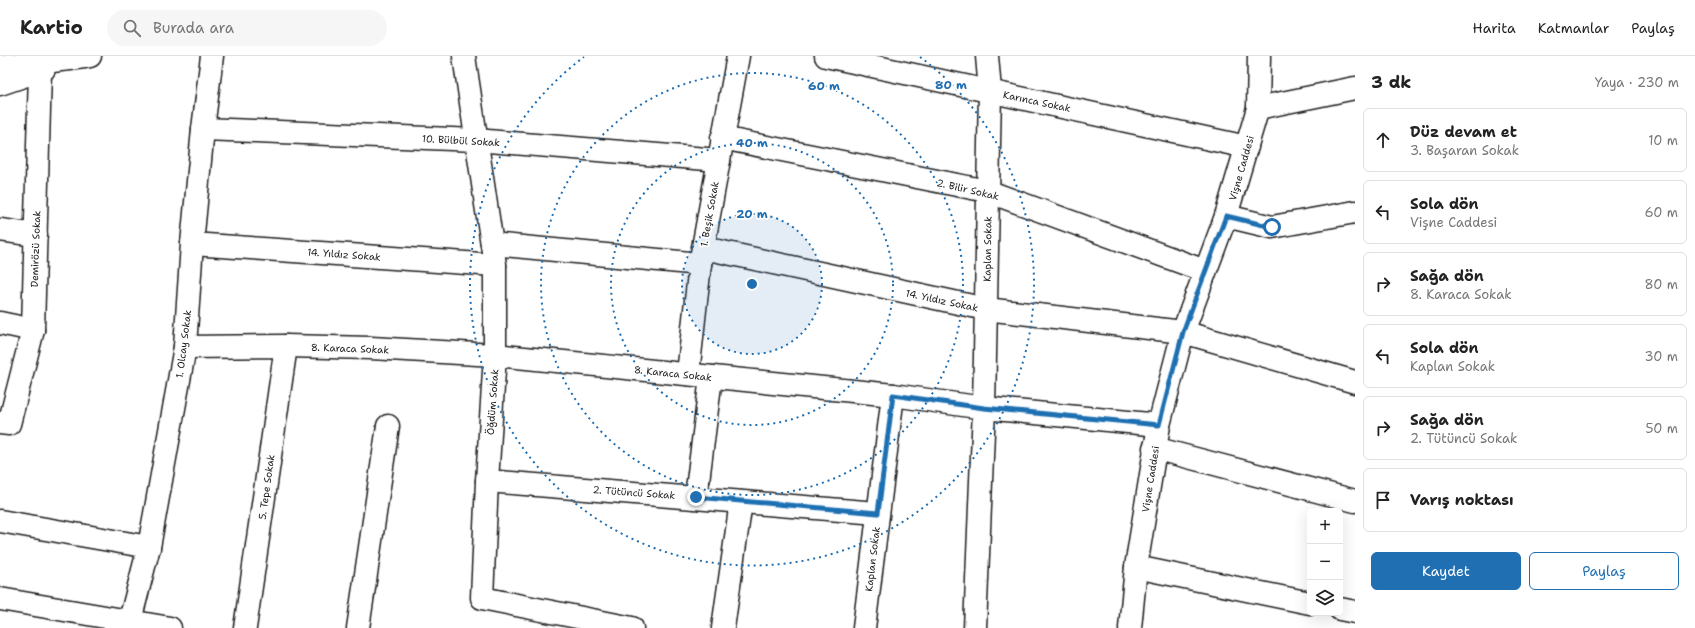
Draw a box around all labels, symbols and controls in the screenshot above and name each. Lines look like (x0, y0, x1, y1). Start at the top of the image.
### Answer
search box (107, 10, 387, 46)
text: Kartio (20, 15, 83, 40)
icon: search (121, 17, 143, 39)
text: Burada ara (153, 18, 234, 38)
text: Harita (1473, 19, 1516, 37)
text: Katmanlar (1538, 19, 1609, 37)
text: Paylaş (1631, 19, 1675, 37)
text: 3 dk (1371, 71, 1411, 93)
text: Yaya · 230 m (1595, 74, 1679, 91)
text: 80 m (935, 77, 967, 93)
text: 60 m (808, 78, 840, 94)
street label: Karınca Sokak (1002, 88, 1072, 115)
text: Düz devam et (1410, 122, 1517, 142)
icon: ahead (1372, 129, 1394, 151)
street label: 10. Bülbül Sokak (422, 132, 501, 149)
text: 10 m (1648, 132, 1678, 149)
street label: Vişne Caddesi (1226, 134, 1257, 202)
text: 40 m (736, 135, 768, 151)
text: 3. Başaran Sokak (1410, 142, 1519, 159)
street label: 2. Bilir Sokak (935, 176, 1001, 203)
street label: 1. Beşik Sokak (697, 180, 722, 248)
text: Sola dön (1410, 194, 1479, 214)
icon: left (1372, 201, 1394, 223)
text: 60 m (1645, 204, 1678, 221)
text: 20 m (736, 206, 768, 222)
street label: Demirözü Sokak (28, 210, 43, 288)
text: Vişne Caddesi (1410, 214, 1497, 231)
street label: Kaplan Sokak (980, 216, 995, 282)
route start (1263, 218, 1281, 236)
street label: 14. Yıldız Sokak (307, 245, 382, 264)
text: Sağa dön (1410, 266, 1484, 286)
icon: right (1372, 273, 1394, 295)
text: 80 m (1644, 276, 1678, 293)
centre of rings (745, 277, 759, 291)
street label: 14. Yıldız Sokak (904, 286, 980, 315)
text: 8. Karaca Sokak (1410, 286, 1512, 303)
street label: 1. Olcay Sokak (173, 309, 194, 379)
text: Sola dön (1410, 338, 1479, 358)
street label: 8. Karaca Sokak (311, 341, 390, 356)
icon: left (1372, 345, 1394, 367)
text: 30 m (1644, 348, 1678, 365)
text: Kaplan Sokak (1410, 358, 1495, 375)
street label: 8. Karaca Sokak (633, 363, 713, 384)
street label: Öğdüm Sokak (484, 368, 501, 435)
text: Sağa dön (1410, 410, 1484, 430)
icon: right (1372, 417, 1394, 439)
text: 50 m (1645, 420, 1678, 437)
text: 2. Tütüncü Sokak (1410, 430, 1518, 447)
street label: Vişne Caddesi (1139, 445, 1162, 513)
street label: 5. Tepe Sokak (255, 453, 278, 521)
street label: 2. Tütüncü Sokak (592, 483, 676, 502)
route end (687, 488, 705, 506)
icon: arrive (1372, 489, 1394, 511)
text: Varış noktası (1410, 490, 1514, 510)
map controls (1307, 508, 1343, 616)
button: + (1307, 508, 1343, 544)
street label: Kaplan Sokak (862, 525, 883, 592)
button: − (1307, 544, 1343, 580)
button: Kaydet (1371, 552, 1521, 590)
button: Paylaş (1529, 552, 1679, 590)
button: layers (1307, 580, 1343, 616)

